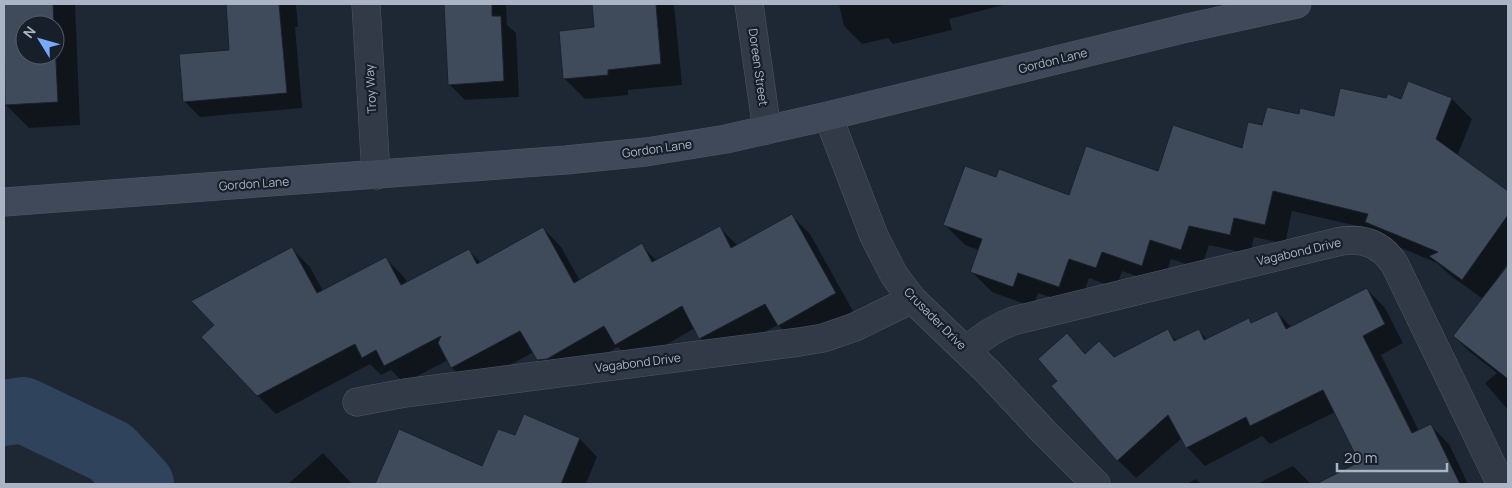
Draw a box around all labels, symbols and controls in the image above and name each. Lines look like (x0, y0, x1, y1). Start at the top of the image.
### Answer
north arrow (15, 15, 65, 65)
text: N (19, 22, 40, 42)
street label: Doreen Street (745, 27, 772, 107)
street label: Gordon Lane (1017, 44, 1089, 77)
street label: Troy Way (361, 63, 380, 114)
street label: Gordon Lane (621, 135, 693, 162)
street label: Gordon Lane (218, 173, 290, 194)
street label: Vagabond Drive (1255, 234, 1343, 269)
street label: Crusader Drive (900, 284, 970, 354)
street label: Vagabond Drive (594, 349, 682, 376)
scale bar (1337, 440, 1447, 472)
text: 20 m (1344, 447, 1377, 468)

